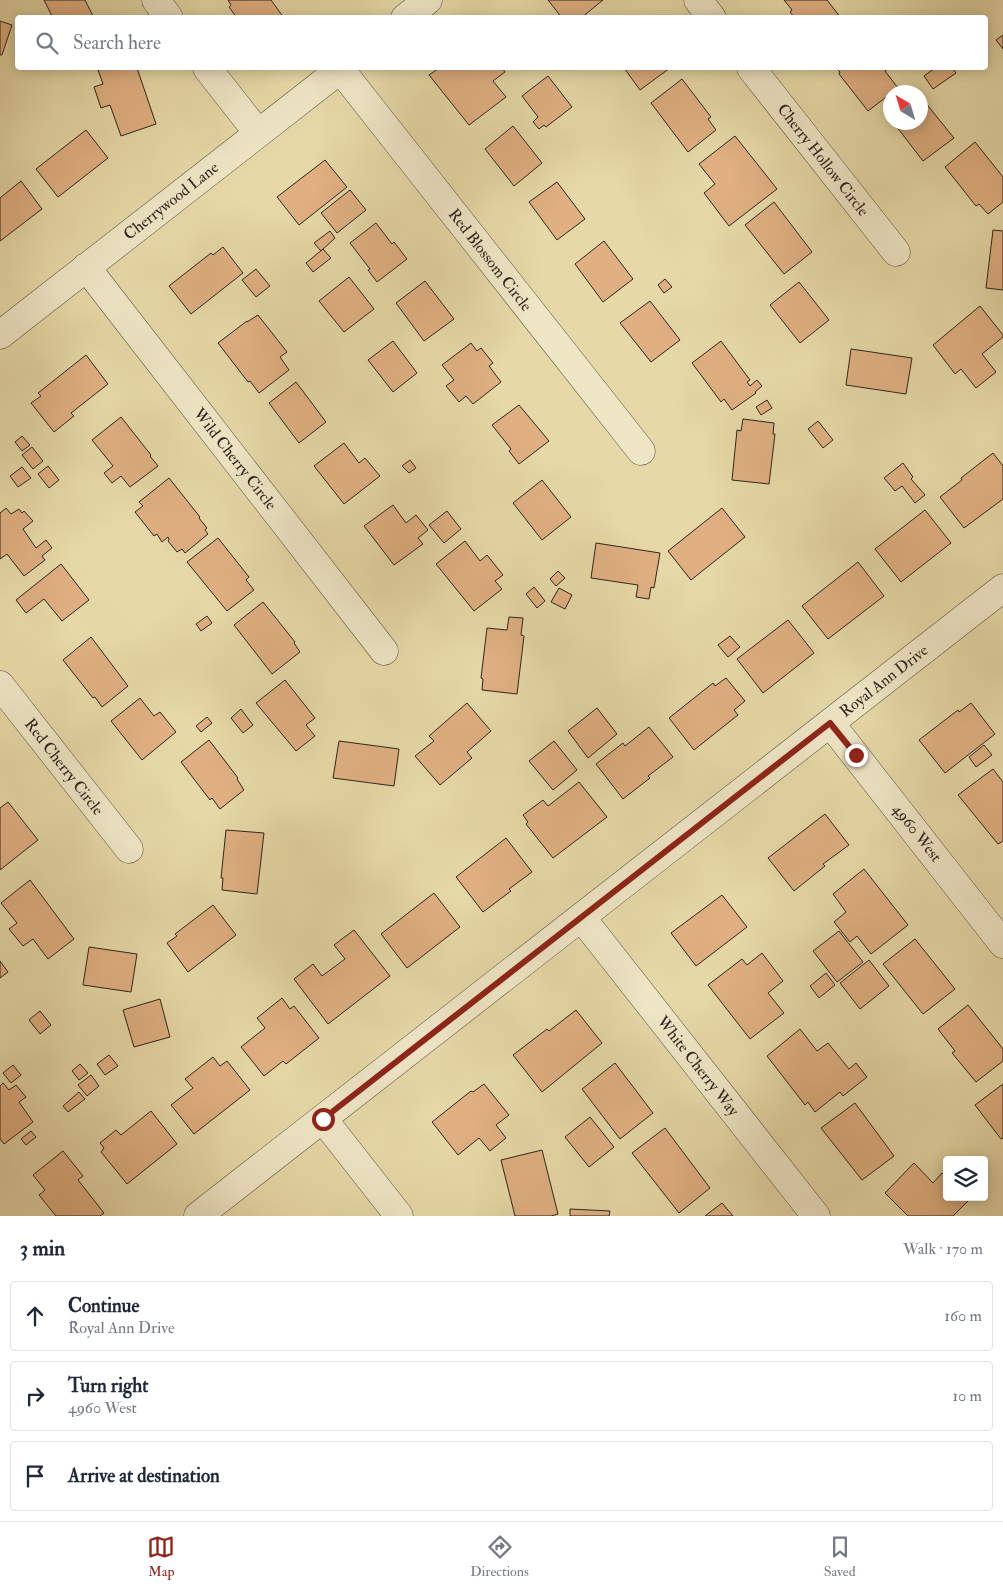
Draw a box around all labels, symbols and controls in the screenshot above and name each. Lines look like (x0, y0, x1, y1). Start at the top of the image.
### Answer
search box (15, 15, 988, 70)
icon: search (33, 29, 61, 57)
text: Search here (73, 31, 161, 55)
north arrow (883, 85, 928, 130)
street label: Cherry Hollow Circle (773, 100, 873, 221)
street label: Cherrywood Lane (119, 157, 223, 244)
street label: Red Blossom Circle (444, 205, 536, 316)
street label: Wild Cherry Circle (188, 403, 281, 514)
street label: Royal Ann Drive (836, 640, 932, 722)
street label: Red Cherry Circle (20, 715, 108, 820)
route end (845, 744, 868, 767)
street label: 4960 West (888, 800, 946, 866)
street label: White Cherry Way (652, 1011, 744, 1121)
route start (312, 1108, 335, 1131)
map controls (943, 1156, 988, 1201)
button: layers (943, 1156, 988, 1201)
text: 3 min (20, 1235, 65, 1262)
text: Walk · 170 m (903, 1239, 983, 1259)
text: Continue (68, 1294, 139, 1318)
icon: ahead (21, 1302, 49, 1330)
text: 160 m (944, 1306, 982, 1326)
text: Royal Ann Drive (68, 1318, 175, 1338)
text: Turn right (68, 1374, 148, 1398)
icon: right (21, 1382, 49, 1410)
text: 10 m (952, 1386, 982, 1406)
text: 4960 West (68, 1398, 137, 1418)
icon: arrive (21, 1462, 49, 1490)
text: Arrive at destination (68, 1464, 220, 1488)
tab: Map (147, 1533, 175, 1580)
tab: Directions (470, 1533, 529, 1580)
tab: Saved (824, 1533, 856, 1580)

